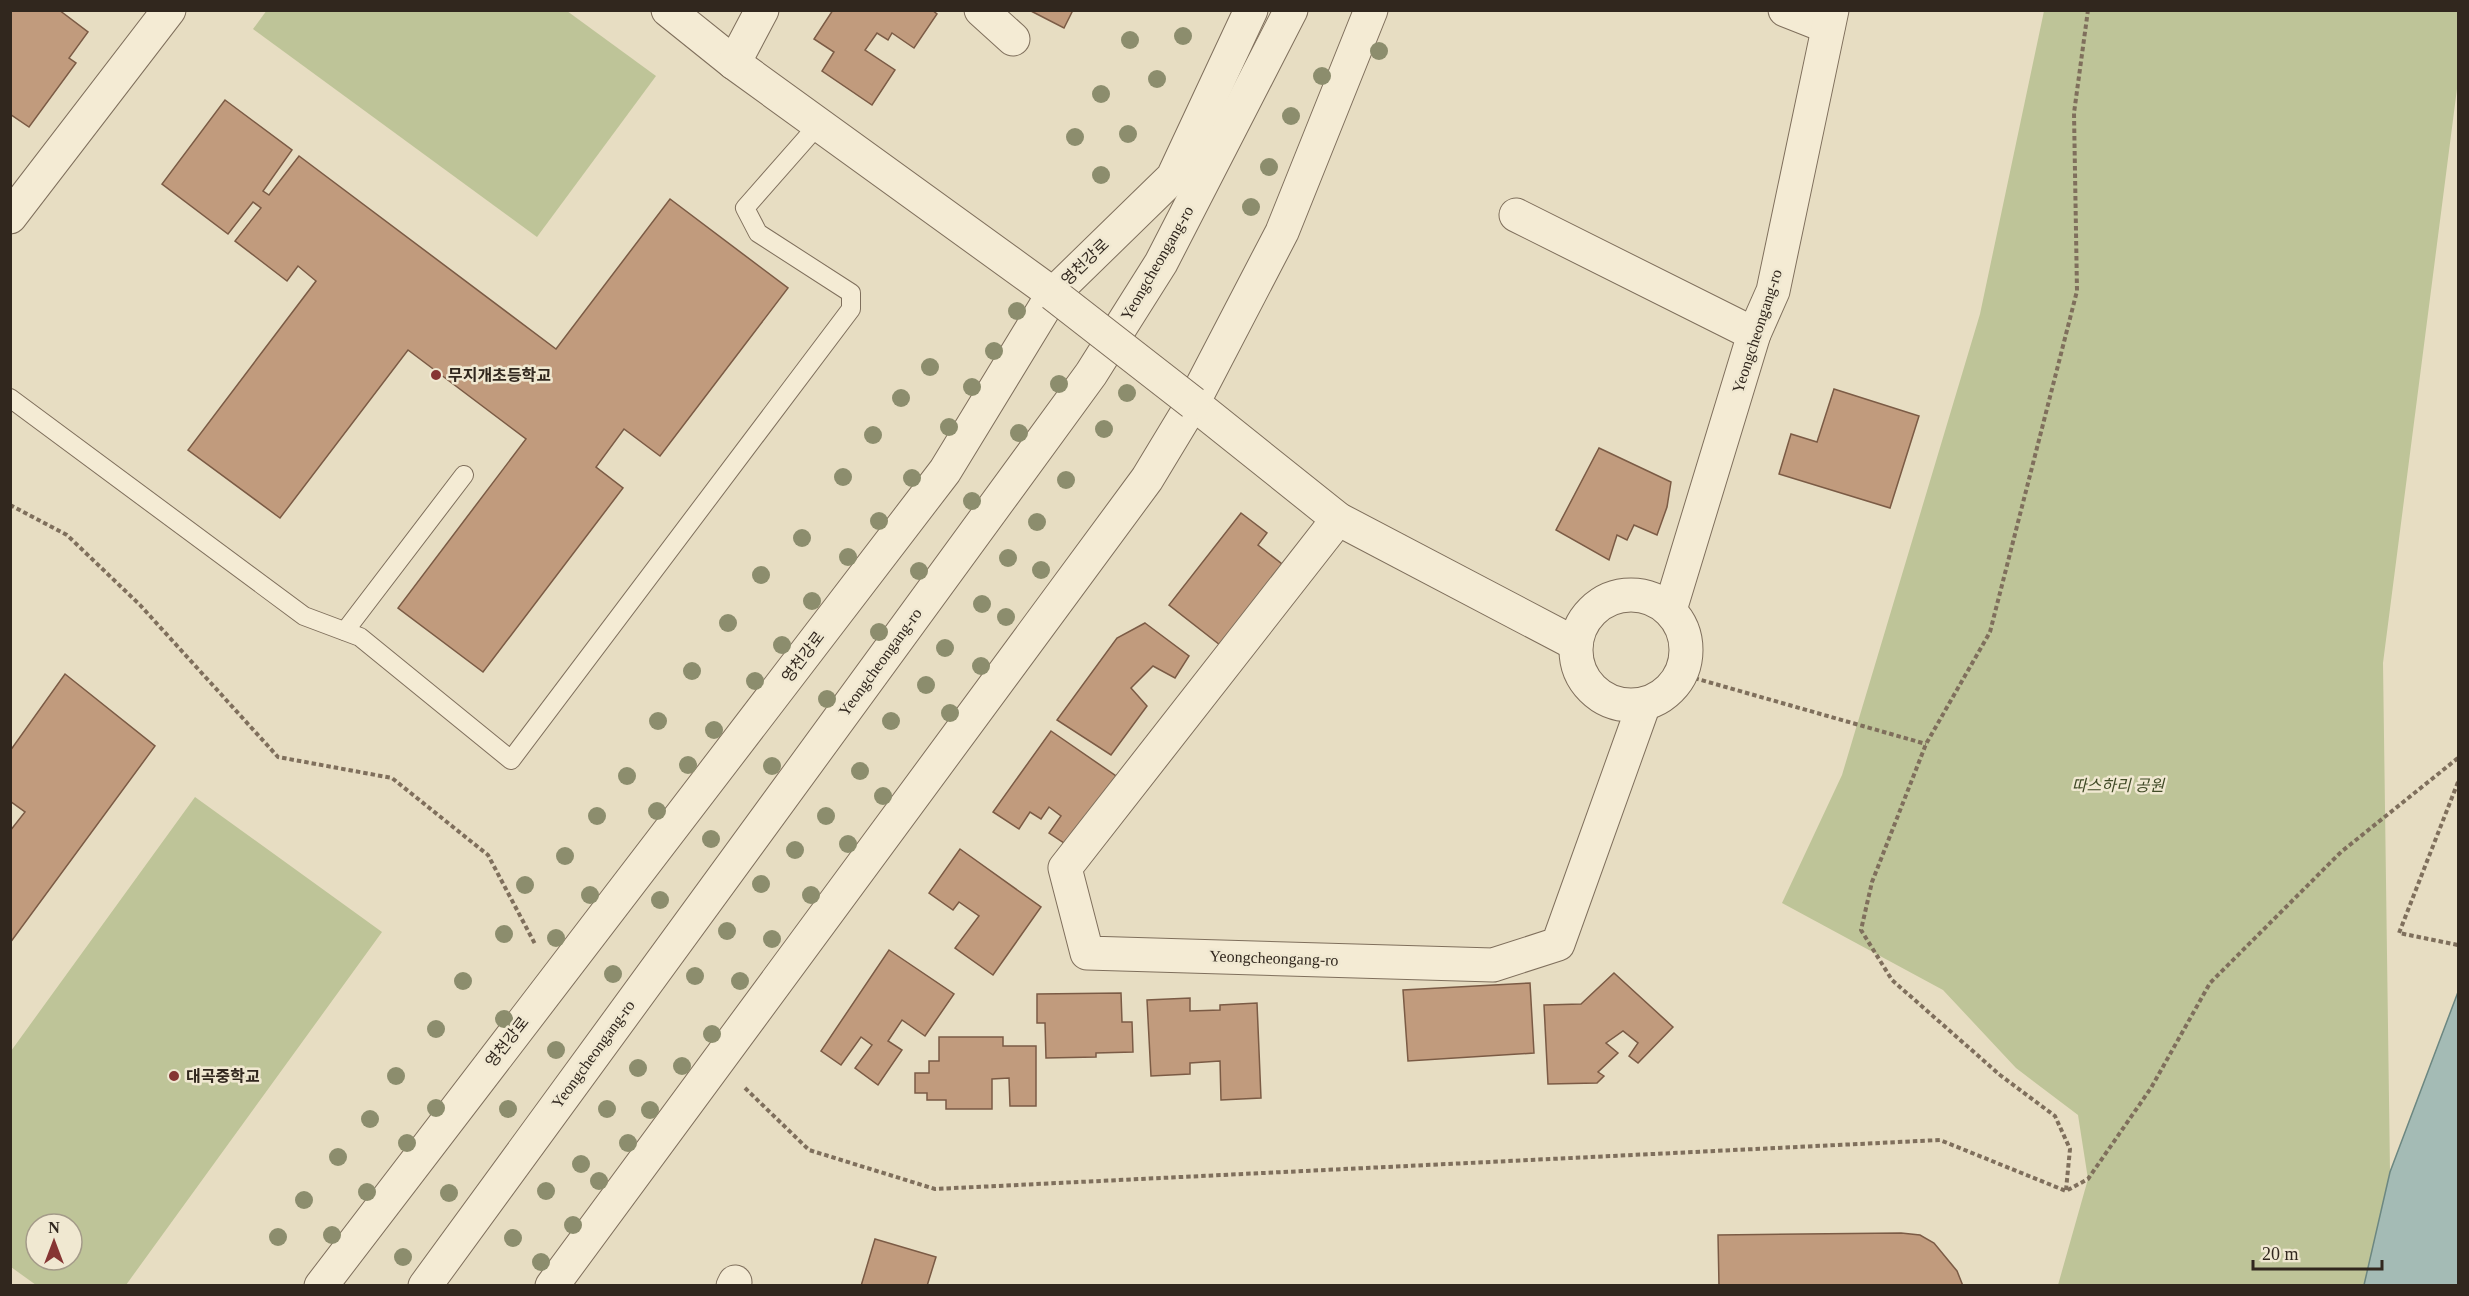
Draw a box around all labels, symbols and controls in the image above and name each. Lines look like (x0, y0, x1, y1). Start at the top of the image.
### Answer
street label: Yeongcheongang-ro (1117, 203, 1197, 324)
street label: 영천강로 (1058, 235, 1112, 289)
street label: Yeongcheongang-ro (1729, 267, 1786, 395)
place label: 무지개초등학교 (448, 366, 551, 384)
marker: 무지개초등학교 (429, 368, 443, 382)
street label: Yeongcheongang-ro (835, 605, 926, 720)
street label: 영천강로 (778, 628, 828, 686)
park label: 따스하리 공원 (2072, 777, 2165, 794)
street label: Yeongcheongang-ro (1209, 947, 1339, 970)
street label: Yeongcheongang-ro (548, 997, 639, 1112)
street label: 영천강로 (482, 1013, 532, 1070)
place label: 대곡중학교 (186, 1067, 260, 1085)
marker: 대곡중학교 (167, 1069, 181, 1083)
north arrow (24, 1212, 84, 1272)
text: N (48, 1219, 60, 1236)
scale bar (2253, 1233, 2382, 1271)
text: 20 m (2262, 1244, 2299, 1264)

